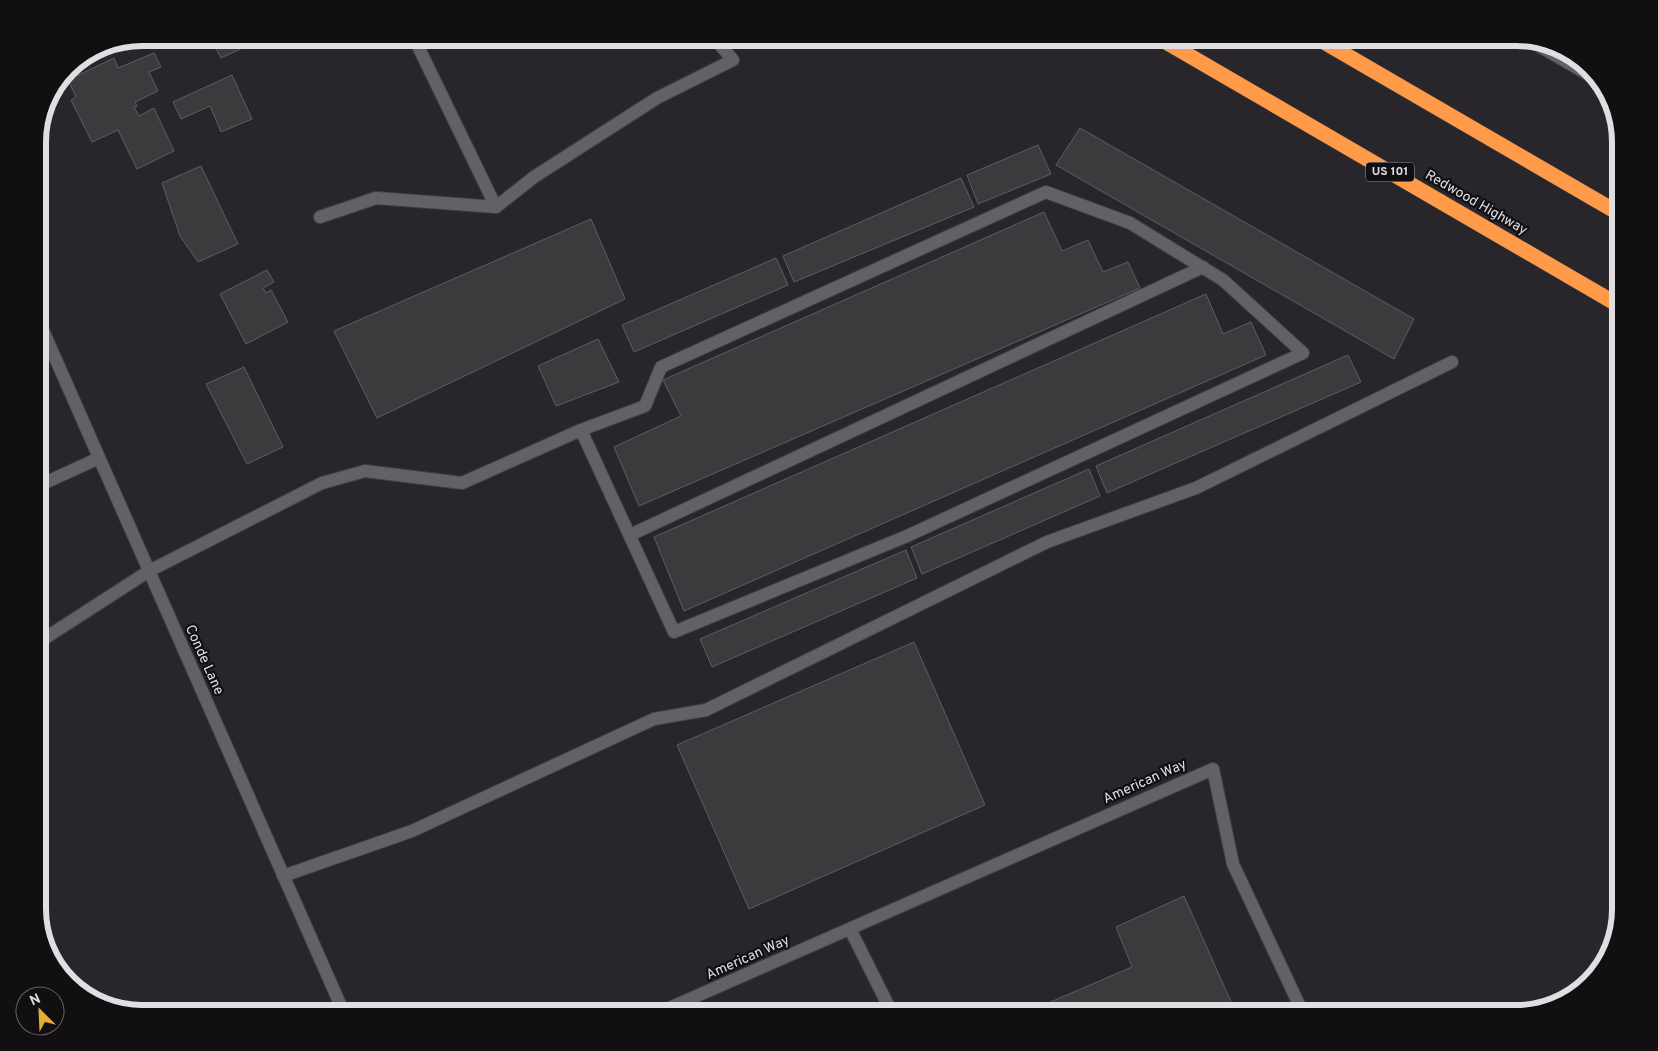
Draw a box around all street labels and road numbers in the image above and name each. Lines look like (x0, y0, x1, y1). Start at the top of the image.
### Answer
road number: US 101 (1366, 162, 1414, 182)
street label: Redwood Highway (1422, 167, 1530, 239)
street label: Conde Lane (181, 622, 227, 698)
street label: American Way (1101, 756, 1189, 808)
street label: American Way (704, 932, 792, 984)

